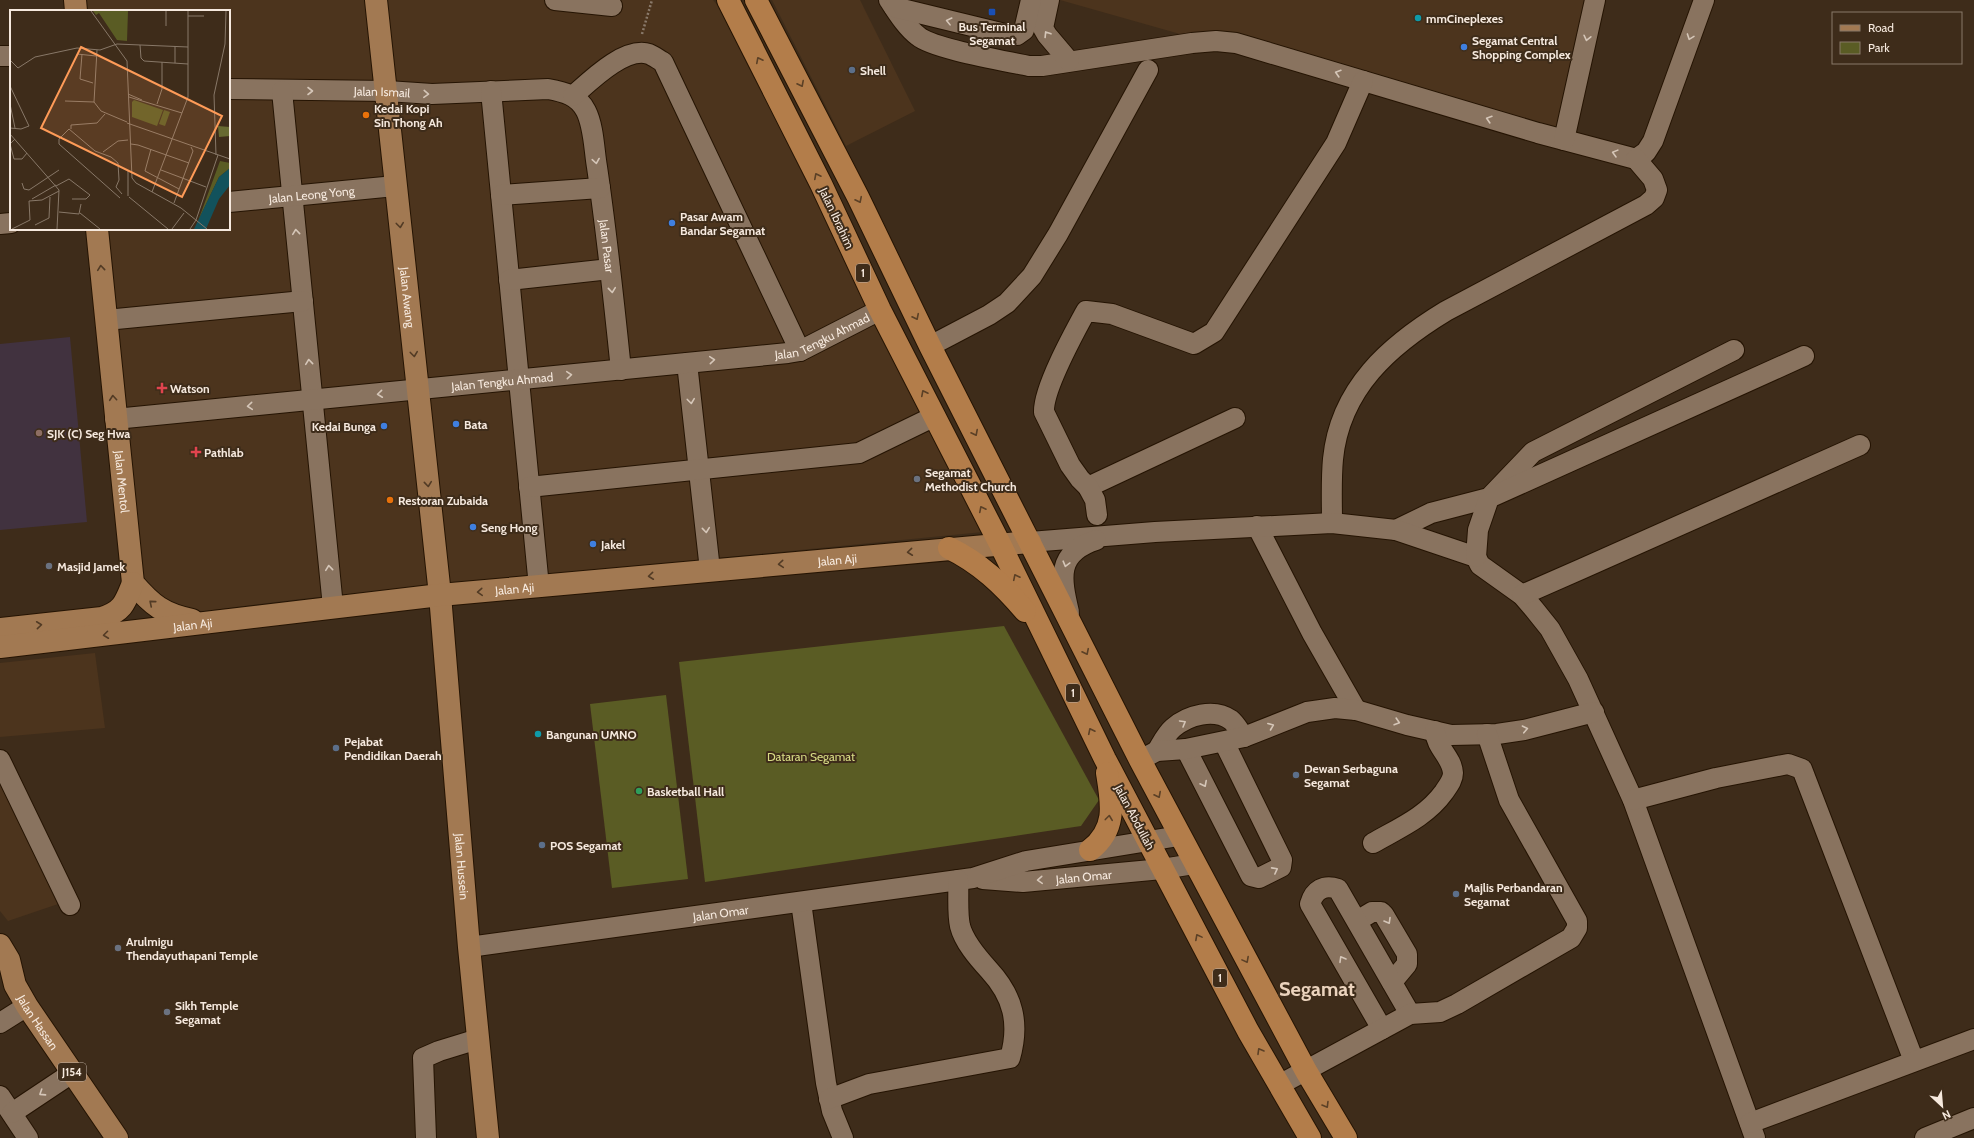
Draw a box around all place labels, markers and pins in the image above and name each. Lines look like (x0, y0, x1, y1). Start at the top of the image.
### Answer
marker: Bus Terminal Segamat (987, 7, 997, 17)
place label: mmCineplexes (1426, 11, 1503, 26)
marker: mmCineplexes (1413, 13, 1423, 23)
place label: Bus Terminal Segamat (959, 19, 1025, 48)
place label: Segamat Central Shopping Complex (1472, 33, 1571, 62)
marker: Segamat Central Shopping Complex (1459, 42, 1469, 52)
place label: Shell (860, 63, 886, 78)
marker: Shell (847, 65, 857, 75)
place label: Kedai Kopi Sin Thong Ah (374, 101, 443, 130)
marker: Kedai Kopi Sin Thong Ah (361, 110, 371, 120)
place label: Pasar Awam Bandar Segamat (680, 209, 765, 238)
marker: Pasar Awam Bandar Segamat (667, 218, 677, 228)
place label: Watson (170, 381, 210, 396)
marker: Watson (157, 383, 167, 393)
place label: Bata (464, 417, 488, 432)
place label: Kedai Bunga (312, 419, 376, 434)
marker: Bata (451, 419, 461, 429)
marker: Kedai Bunga (379, 421, 389, 431)
place label: SJK (C) Seg Hwa (47, 426, 130, 441)
marker: SJK (C) Seg Hwa (34, 428, 44, 438)
place label: Pathlab (204, 445, 244, 460)
marker: Pathlab (191, 447, 201, 457)
place label: Segamat Methodist Church (925, 465, 1017, 494)
marker: Segamat Methodist Church (912, 474, 922, 484)
place label: Restoran Zubaida (398, 493, 488, 508)
marker: Restoran Zubaida (385, 495, 395, 505)
place label: Seng Hong (481, 520, 538, 535)
marker: Seng Hong (468, 522, 478, 532)
place label: Jakel (600, 537, 625, 552)
marker: Jakel (588, 539, 598, 549)
place label: Masjid Jamek (57, 559, 125, 574)
marker: Masjid Jamek (44, 561, 54, 571)
place label: Bangunan UMNO (546, 727, 637, 742)
marker: Bangunan UMNO (533, 729, 543, 739)
place label: Pejabat Pendidikan Daerah (344, 734, 442, 763)
marker: Pejabat Pendidikan Daerah (331, 743, 341, 753)
place label: Dewan Serbaguna Segamat (1304, 761, 1398, 790)
marker: Dewan Serbaguna Segamat (1291, 770, 1301, 780)
place label: Basketball Hall (647, 784, 724, 799)
marker: Basketball Hall (634, 786, 644, 796)
place label: POS Segamat (550, 838, 622, 853)
marker: POS Segamat (537, 840, 547, 850)
place label: Majlis Perbandaran Segamat (1464, 880, 1563, 909)
marker: Majlis Perbandaran Segamat (1451, 889, 1461, 899)
place label: Arulmigu Thendayuthapani Temple (126, 934, 258, 963)
marker: Arulmigu Thendayuthapani Temple (113, 943, 123, 953)
place label: Sikh Temple Segamat (175, 998, 238, 1027)
marker: Sikh Temple Segamat (162, 1007, 172, 1017)

